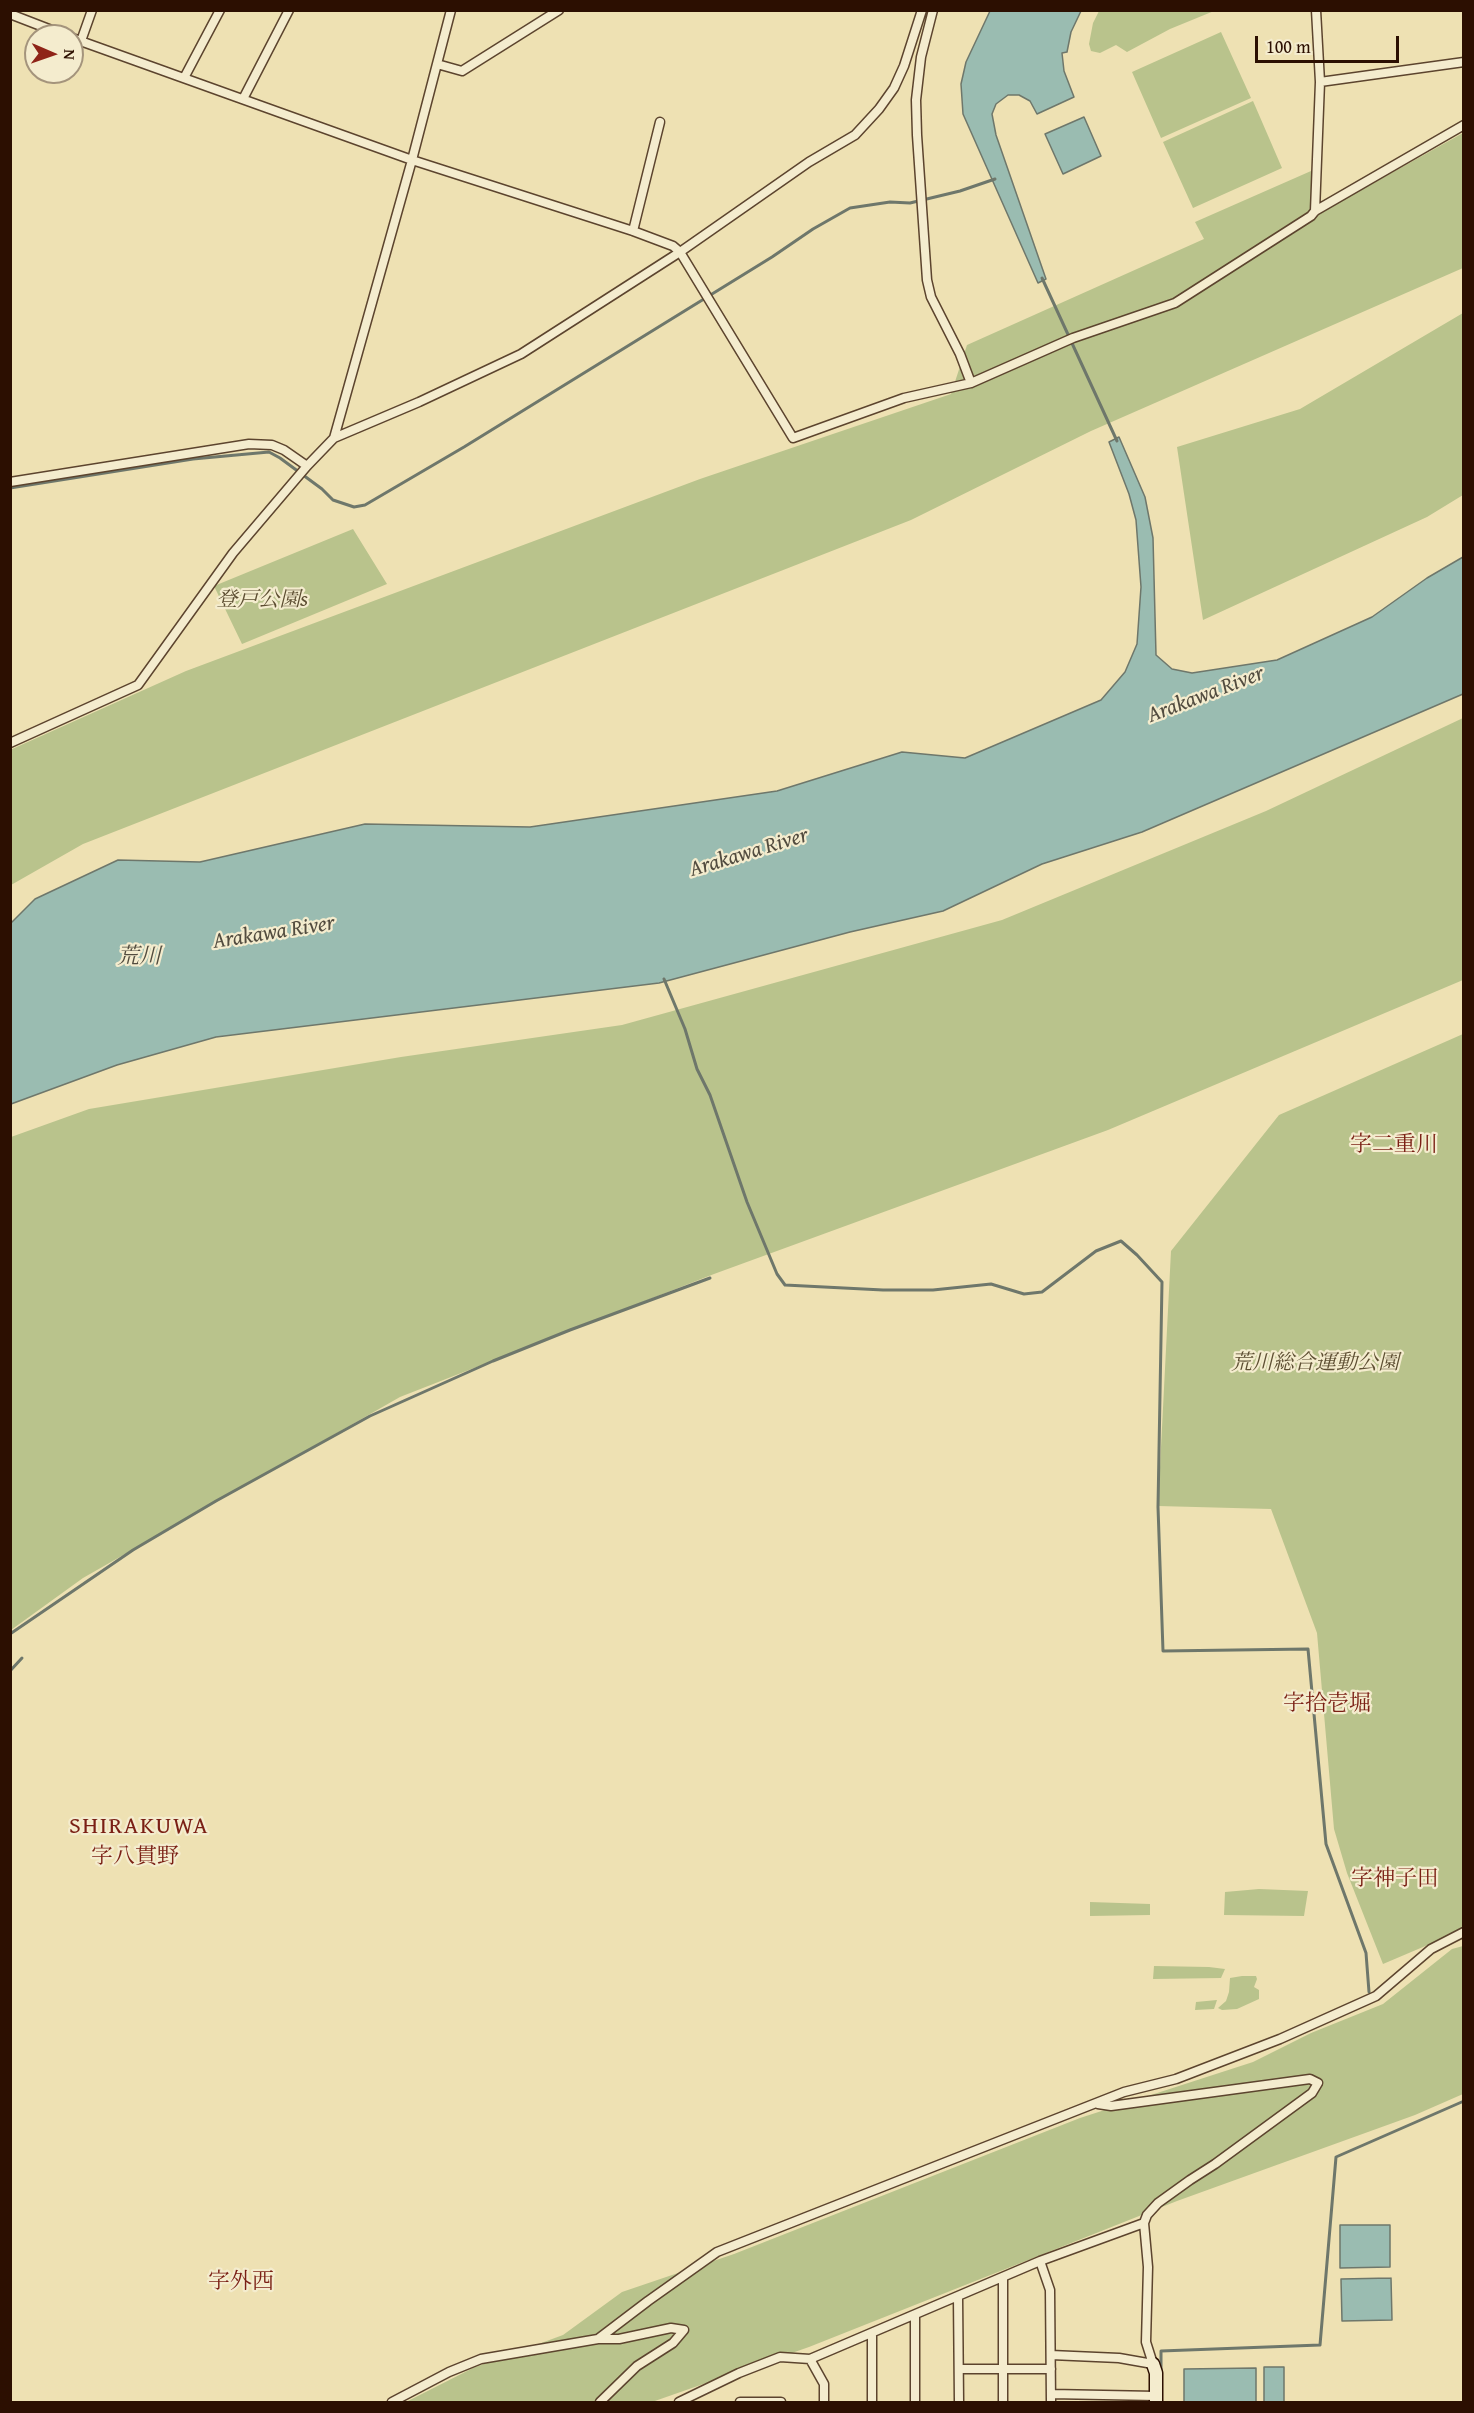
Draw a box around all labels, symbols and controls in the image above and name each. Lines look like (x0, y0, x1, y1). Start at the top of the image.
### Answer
north arrow (24, 24, 84, 84)
scale bar (1258, 24, 1402, 62)
text: 100 m (1266, 33, 1311, 60)
text: N (58, 49, 82, 60)
park label: 登戸公園s (216, 588, 308, 614)
water label: Arakawa River (1144, 661, 1268, 729)
water label: Arakawa River (686, 822, 812, 884)
water label: Arakawa River (211, 910, 337, 956)
water label: 荒川 (117, 944, 161, 970)
district label: 字二重川 (1350, 1132, 1438, 1158)
park label: 荒川総合運動公園 (1231, 1351, 1399, 1377)
district label: 字拾壱堀 (1283, 1691, 1371, 1717)
district label: SHIRAKUWA (69, 1813, 209, 1841)
district label: 字八貫野 (91, 1844, 179, 1870)
district label: 字神子田 (1351, 1866, 1439, 1892)
district label: 字外西 (208, 2269, 274, 2295)

